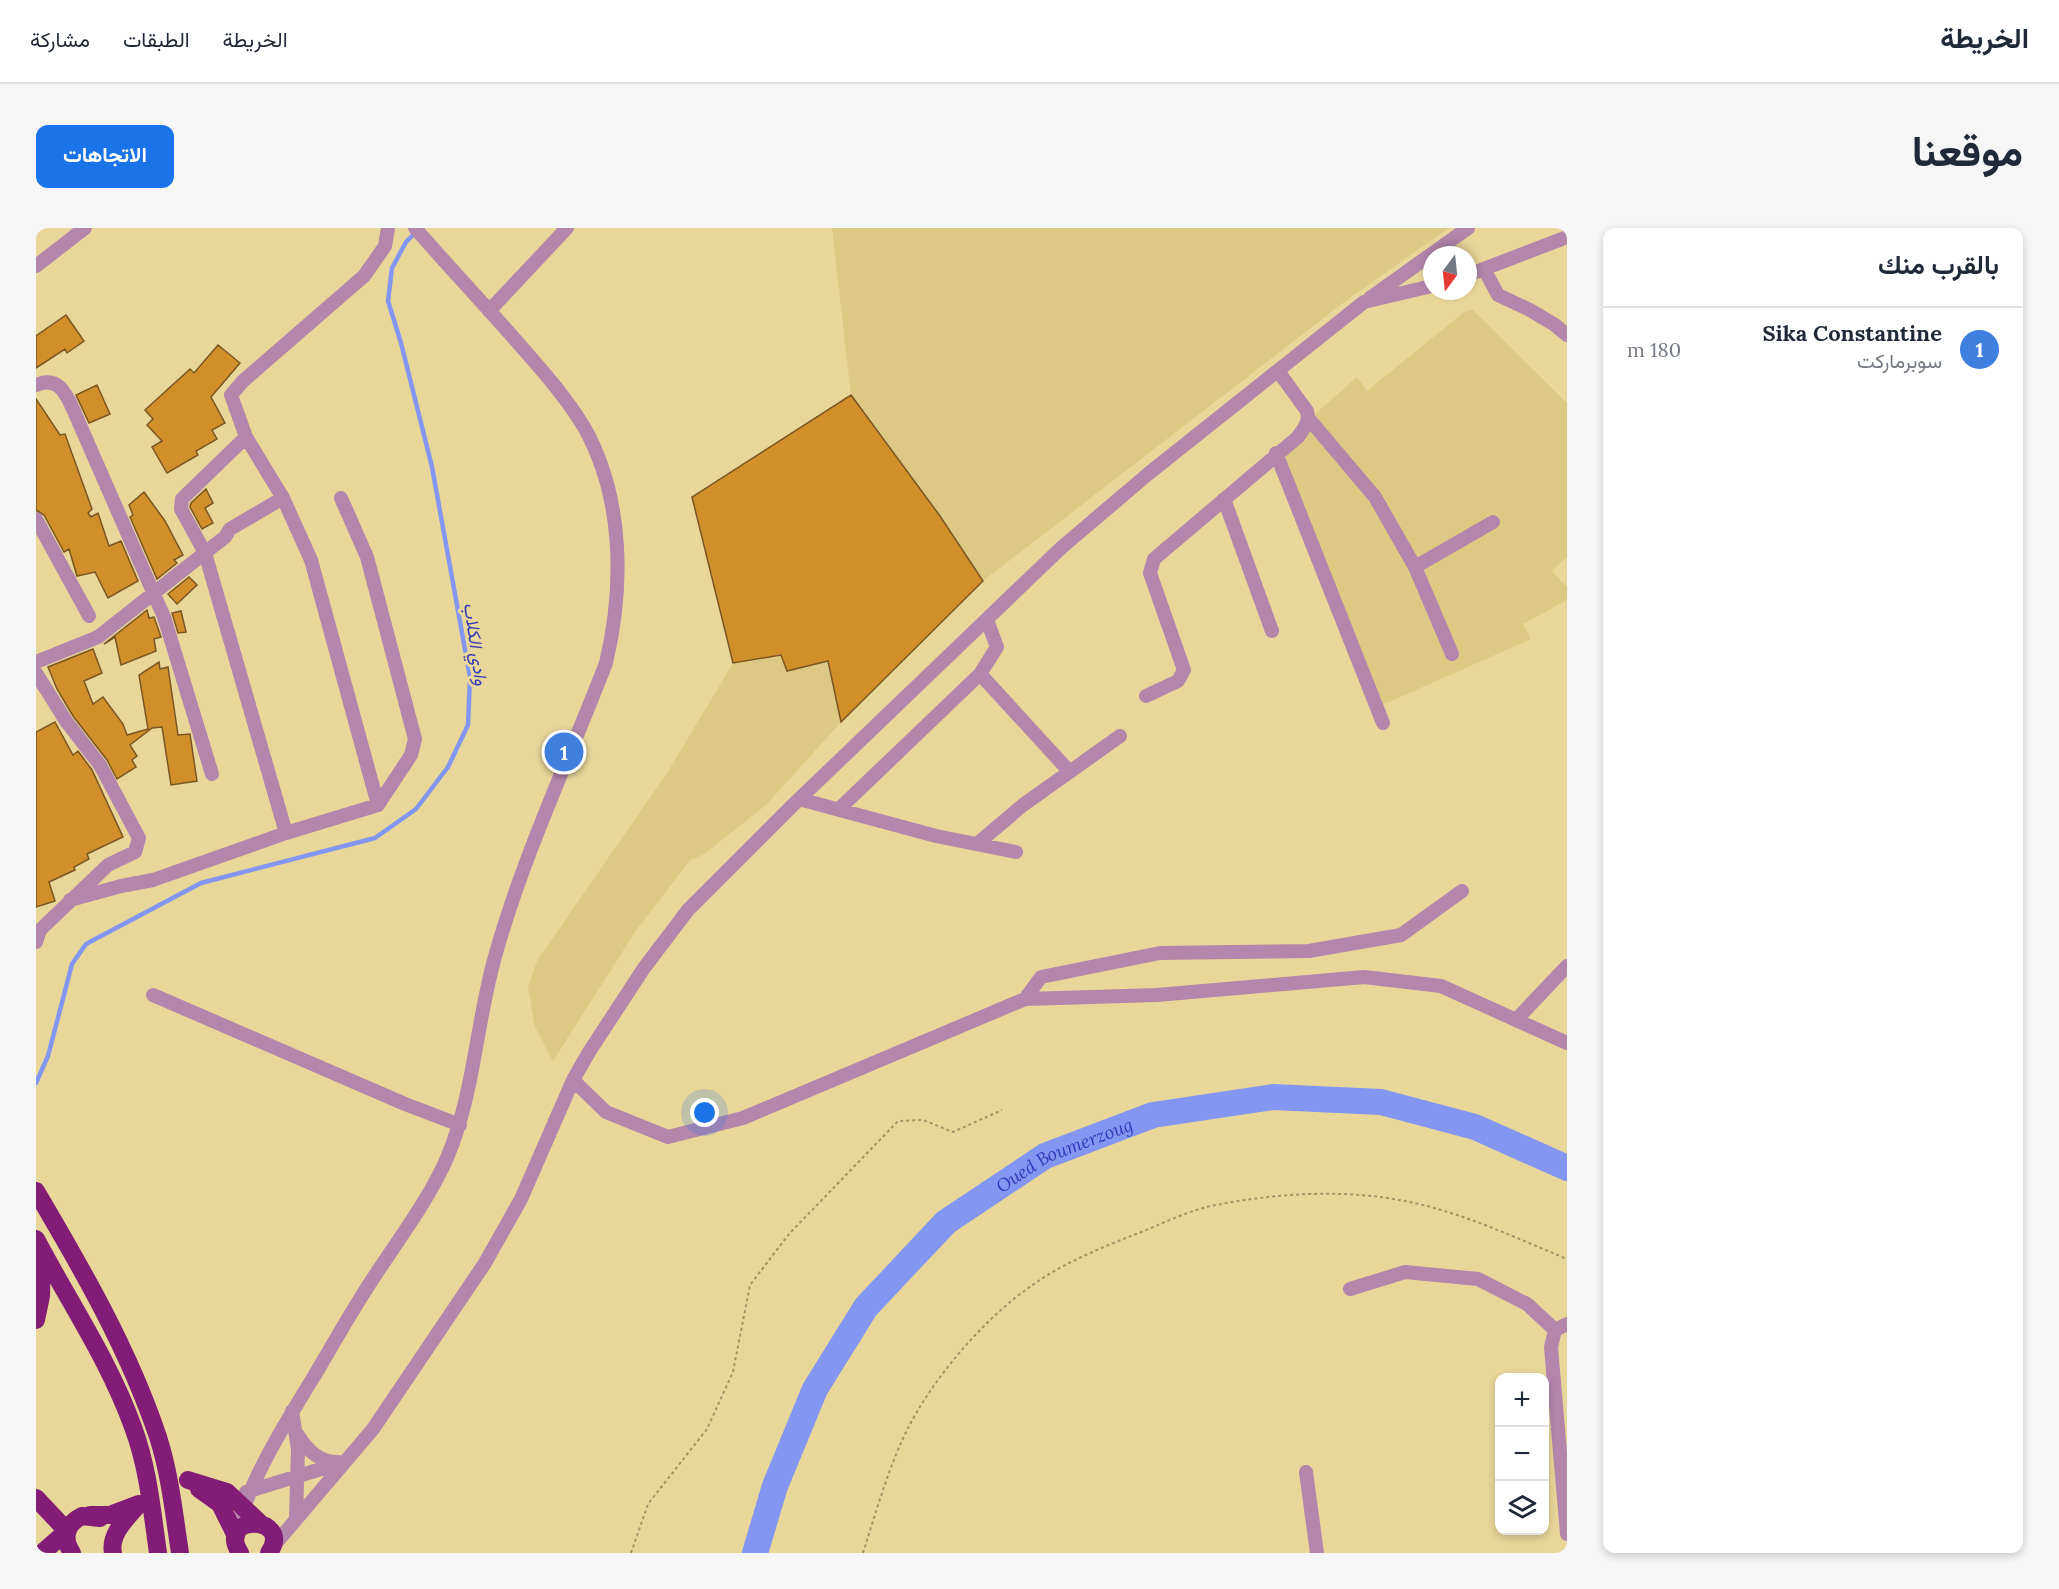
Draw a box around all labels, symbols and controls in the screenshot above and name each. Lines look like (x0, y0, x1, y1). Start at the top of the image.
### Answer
text: الخريطة (1940, 20, 2029, 56)
text: مشاركة (30, 26, 90, 53)
text: الطبقات (123, 26, 190, 53)
text: الخريطة (223, 26, 288, 53)
text: موقعنا (1912, 124, 2023, 178)
button: الاتجاهات (36, 125, 174, 188)
north arrow (1423, 246, 1477, 300)
text: بالقرب منك (1878, 248, 1999, 281)
text: Sika Constantine (1763, 319, 1942, 347)
text: 180 m (1627, 337, 1681, 362)
text: 1 (1975, 337, 1984, 362)
text: سوبرماركت (1857, 348, 1942, 373)
water label: وادي الكلاب (455, 601, 493, 687)
pin: 1 (544, 730, 584, 774)
your location (690, 1098, 719, 1127)
water label: Oued Boumerzoug (991, 1112, 1136, 1197)
map controls (1495, 1373, 1549, 1535)
button: + (1495, 1373, 1549, 1427)
button: − (1495, 1427, 1549, 1481)
button: layers (1495, 1481, 1549, 1535)

